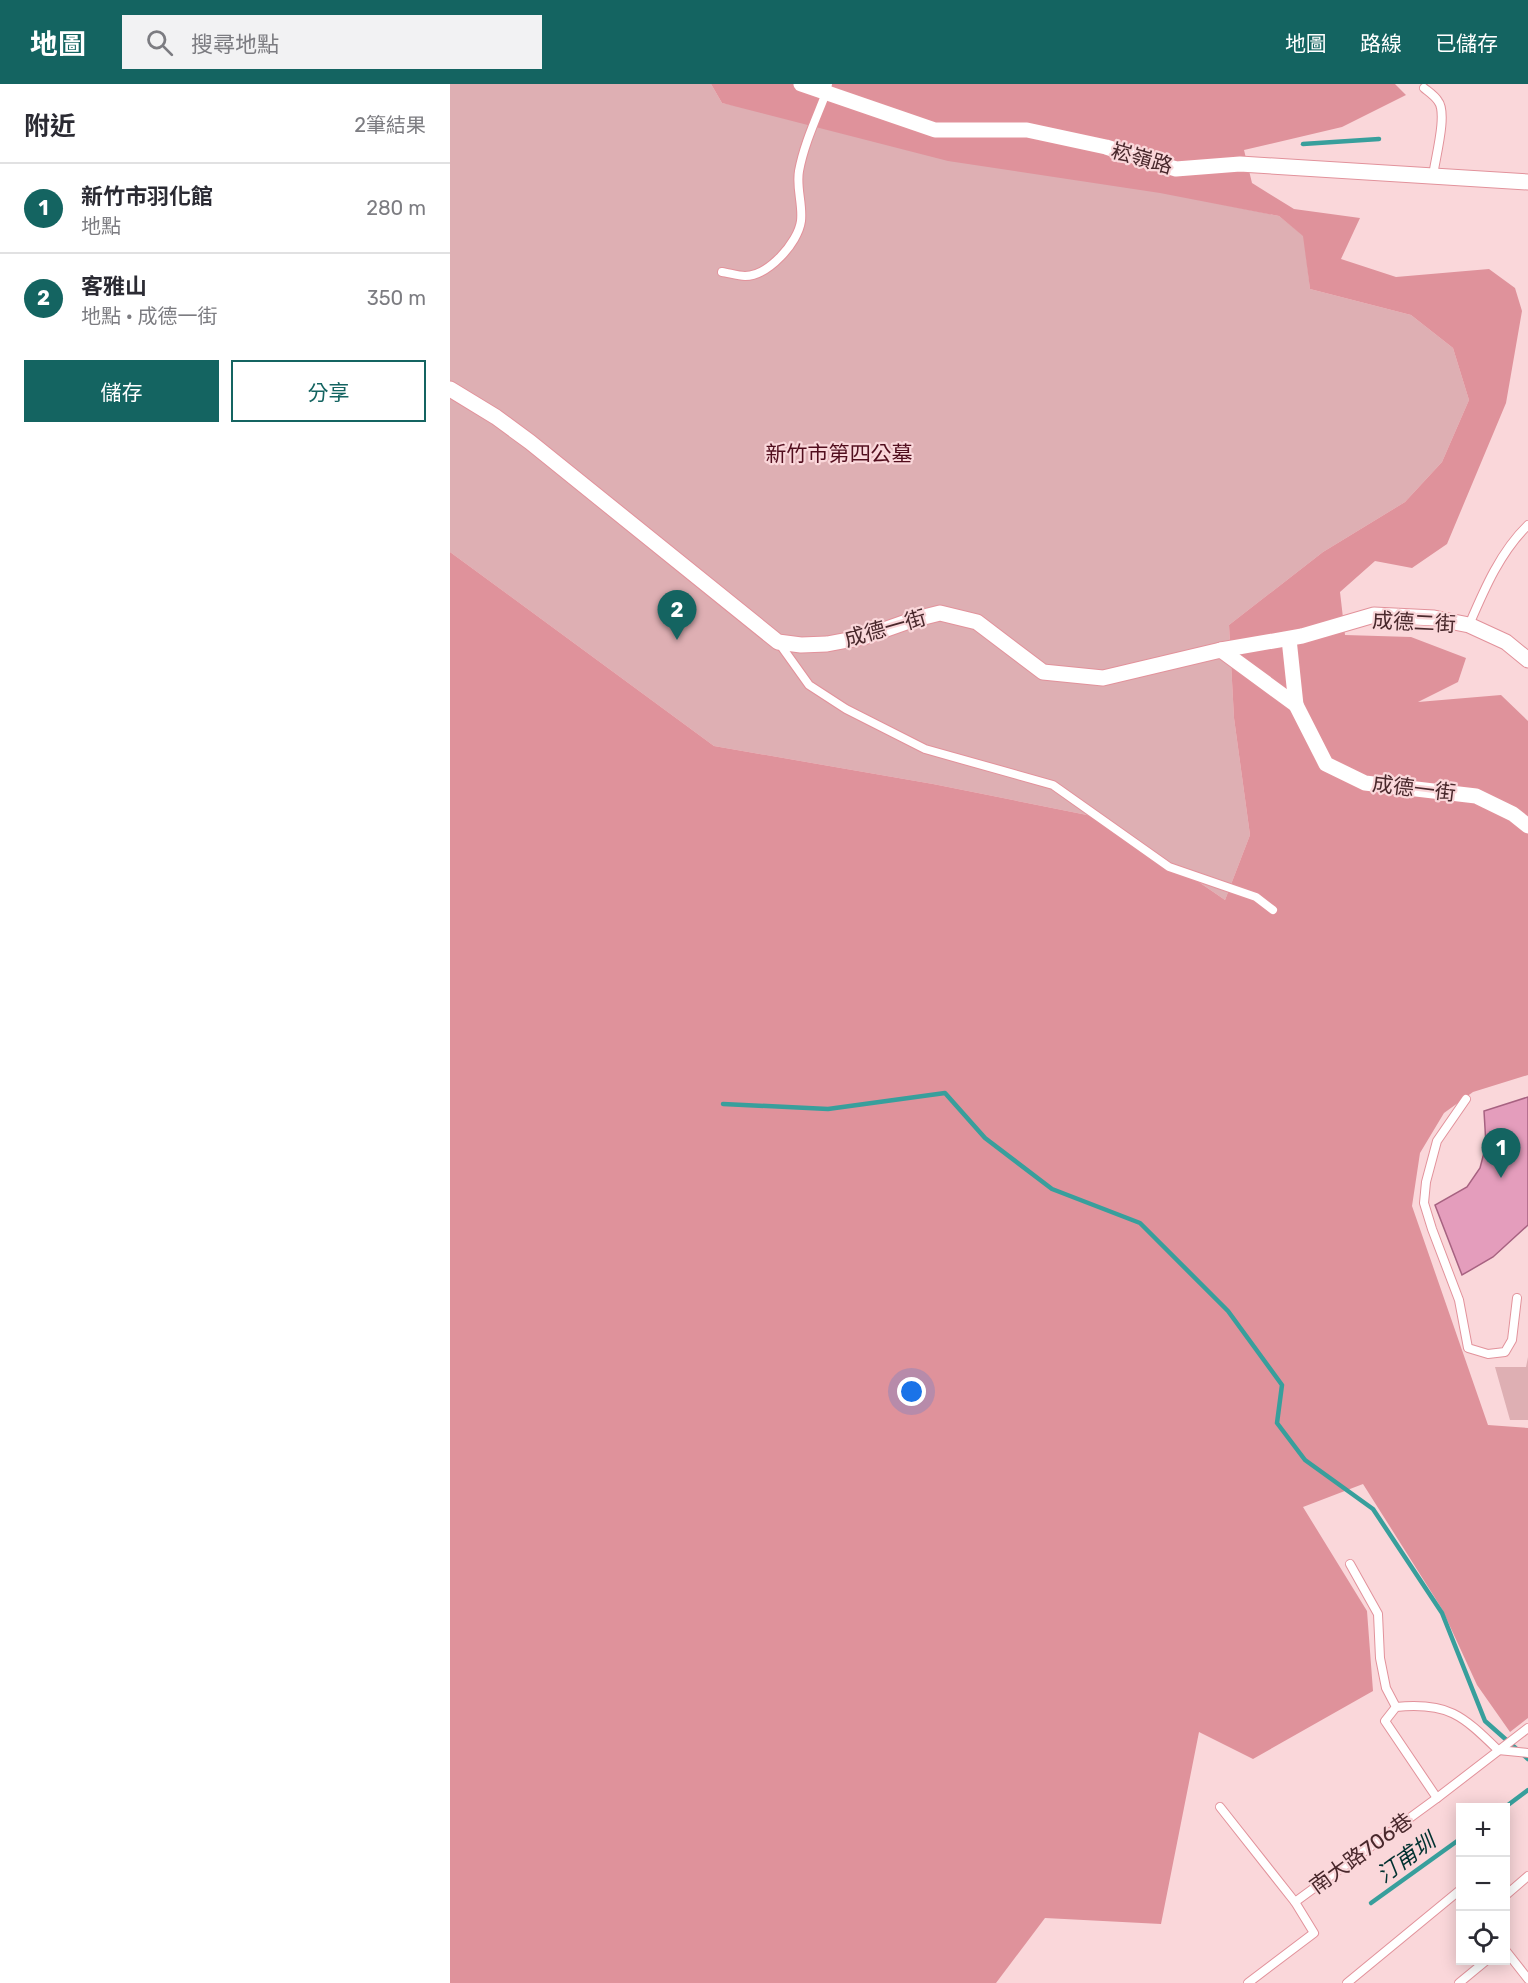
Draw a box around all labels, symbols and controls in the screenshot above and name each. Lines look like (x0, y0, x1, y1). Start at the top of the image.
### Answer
search box (122, 15, 542, 69)
icon: search (143, 26, 176, 59)
text: 地圖 (30, 28, 86, 61)
text: 搜尋地點 (191, 31, 279, 58)
text: 地圖 (1285, 31, 1327, 56)
text: 路線 (1360, 31, 1402, 56)
text: 已儲存 (1435, 31, 1498, 56)
text: 附近 (24, 111, 76, 142)
text: 2筆結果 (354, 113, 426, 137)
street label: 崧嶺路 (1108, 137, 1176, 179)
text: 新竹市羽化館 (81, 183, 213, 210)
text: 1 (39, 196, 48, 220)
text: 280 m (366, 196, 426, 220)
text: 地點 (81, 214, 121, 238)
text: 客雅山 (81, 273, 147, 300)
text: 2 (37, 286, 50, 310)
text: 350 m (367, 286, 426, 310)
text: 地點 · 成德一街 (81, 304, 217, 328)
button: 儲存 (24, 360, 219, 422)
button: 分享 (231, 360, 426, 422)
park label: 新竹市第四公墓 (766, 441, 913, 466)
pin: 2 (658, 590, 696, 640)
street label: 成德一街 (841, 604, 929, 652)
street label: 成德二街 (1371, 607, 1457, 637)
street label: 成德一街 (1371, 770, 1457, 806)
pin: 1 (1482, 1128, 1520, 1178)
your location (897, 1377, 926, 1406)
map controls (1456, 1803, 1510, 1965)
button: + (1456, 1803, 1510, 1857)
street label: 南大路706巷 (1305, 1807, 1417, 1899)
water label: 汀甫圳 (1371, 1826, 1443, 1888)
button: − (1456, 1857, 1510, 1911)
button: locate (1456, 1911, 1510, 1965)

